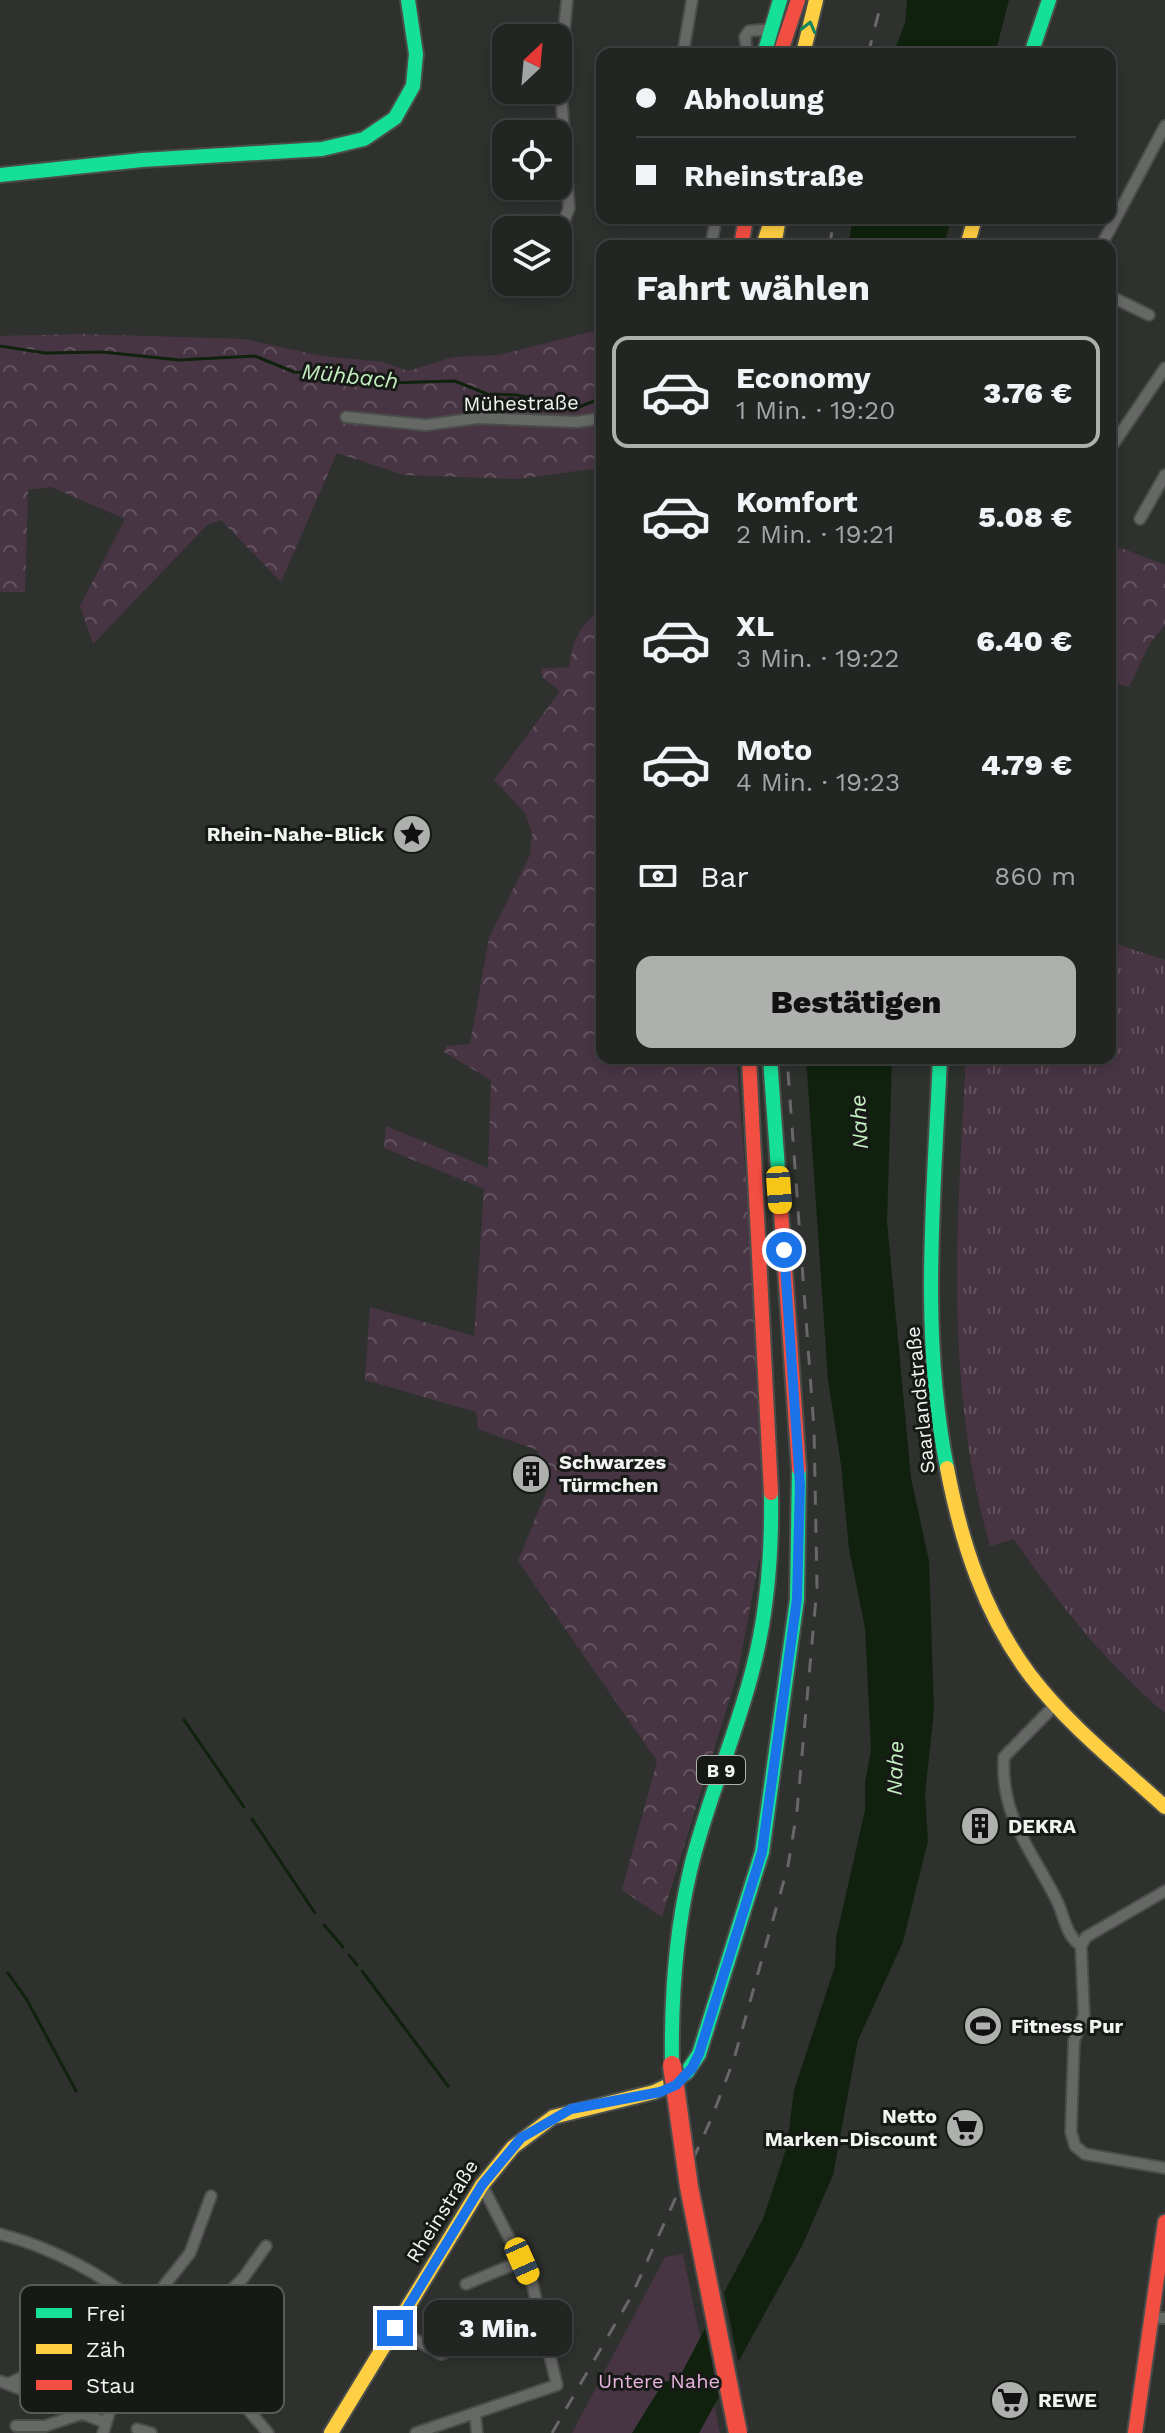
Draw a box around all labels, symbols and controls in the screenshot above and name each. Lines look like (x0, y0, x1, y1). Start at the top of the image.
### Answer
one-way arrow (800, 21, 817, 34)
north arrow (492, 24, 572, 104)
map controls (492, 24, 572, 296)
text: Abholung (684, 81, 823, 116)
button: locate (492, 120, 572, 200)
text: Rheinstraße (684, 158, 864, 193)
button: layers (492, 216, 572, 296)
text: Fahrt wählen (636, 267, 870, 309)
icon: car (640, 356, 712, 428)
water label: Mühbach (301, 359, 399, 393)
text: Economy (736, 360, 871, 395)
text: 3.76 € (983, 375, 1072, 410)
street label: Mühestraße (463, 390, 579, 416)
text: 1 Min. · 19:20 (736, 395, 895, 425)
icon: car (640, 480, 712, 552)
text: Komfort (736, 484, 858, 519)
text: 5.08 € (978, 499, 1072, 534)
text: 2 Min. · 19:21 (736, 519, 894, 549)
icon: car (640, 604, 712, 676)
text: XL (736, 608, 774, 643)
text: 6.40 € (976, 623, 1072, 658)
text: 3 Min. · 19:22 (736, 643, 899, 673)
icon: car (640, 728, 712, 800)
text: Moto (736, 732, 812, 767)
text: 4.79 € (981, 747, 1072, 782)
text: 4 Min. · 19:23 (736, 767, 900, 797)
place icon: Rhein-Nahe-Blick (391, 813, 433, 855)
place label: Rhein-Nahe-Blick (207, 822, 385, 846)
icon: cash (636, 854, 680, 898)
text: Bar (700, 859, 749, 894)
text: 860 m (994, 861, 1076, 891)
button: Bestätigen (636, 956, 1076, 1048)
water label: Nahe (845, 1094, 873, 1150)
car (765, 1165, 793, 1215)
route start (766, 1232, 802, 1268)
street label: Saarlandstraße (900, 1325, 940, 1475)
place label: Schwarzes Türmchen (559, 1450, 666, 1497)
building icon: Schwarzes Türmchen (510, 1453, 552, 1495)
water label: Nahe (882, 1740, 908, 1796)
road number: B 9 (697, 1756, 745, 1784)
building icon: DEKRA (959, 1805, 1001, 1847)
place label: DEKRA (1008, 1814, 1077, 1838)
sports icon: Fitness Pur (962, 2005, 1004, 2047)
place label: Fitness Pur (1011, 2014, 1124, 2038)
place label: Netto Marken-Discount (765, 2104, 937, 2151)
supermarket icon: Netto Marken-Discount (944, 2107, 986, 2149)
street label: Rheinstraße (401, 2155, 483, 2267)
car (501, 2234, 543, 2288)
legend (20, 2285, 284, 2413)
callout: 3 Min. (423, 2300, 571, 2356)
text: Frei (86, 2301, 126, 2326)
route end (377, 2310, 413, 2346)
text: 3 Min. (459, 2313, 537, 2343)
text: Zäh (86, 2337, 126, 2362)
park label: Untere Nahe (598, 2369, 720, 2393)
text: Stau (86, 2373, 135, 2398)
supermarket icon: REWE (989, 2379, 1031, 2421)
place label: REWE (1038, 2388, 1097, 2412)

